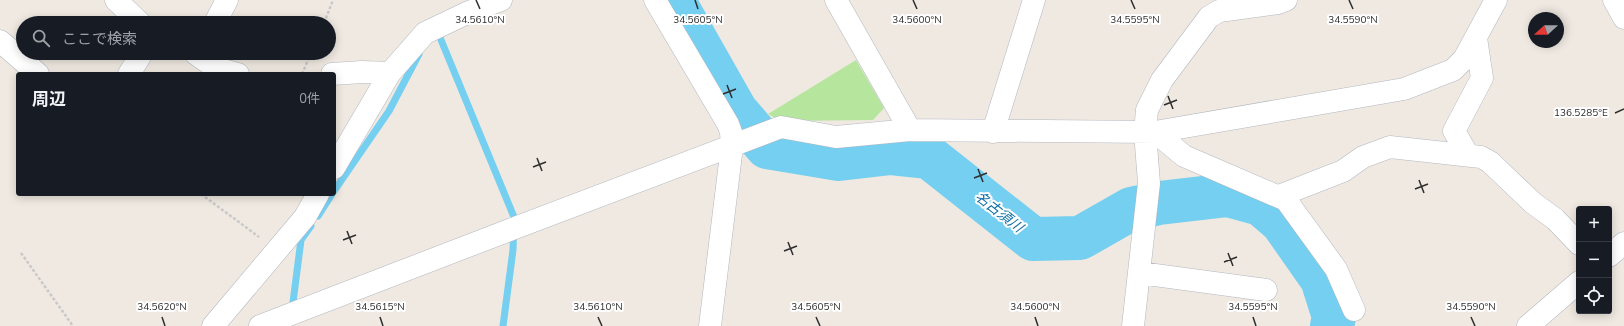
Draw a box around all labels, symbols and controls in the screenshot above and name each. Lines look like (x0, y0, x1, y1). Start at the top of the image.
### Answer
north arrow (1528, 12, 1564, 48)
text: 34.5610°N (455, 13, 505, 27)
text: 34.5605°N (673, 13, 723, 27)
text: 34.5600°N (892, 13, 942, 27)
text: 34.5595°N (1110, 13, 1160, 27)
text: 34.5590°N (1328, 13, 1378, 27)
search box (16, 16, 336, 60)
icon: search (30, 27, 52, 49)
text: ここで検索 (62, 29, 137, 49)
text: 周辺 (32, 88, 66, 111)
text: 0件 (299, 90, 320, 108)
text: 136.5285°E (1554, 106, 1608, 120)
water label: 名古須川 (971, 187, 1028, 238)
map controls (1576, 206, 1612, 314)
button: + (1576, 206, 1612, 242)
button: − (1576, 242, 1612, 278)
button: locate (1576, 278, 1612, 314)
text: 34.5620°N (137, 300, 187, 314)
text: 34.5615°N (355, 300, 405, 314)
text: 34.5610°N (573, 300, 623, 314)
text: 34.5605°N (791, 300, 841, 314)
text: 34.5600°N (1010, 300, 1060, 314)
text: 34.5595°N (1228, 300, 1278, 314)
text: 34.5590°N (1446, 300, 1496, 314)

